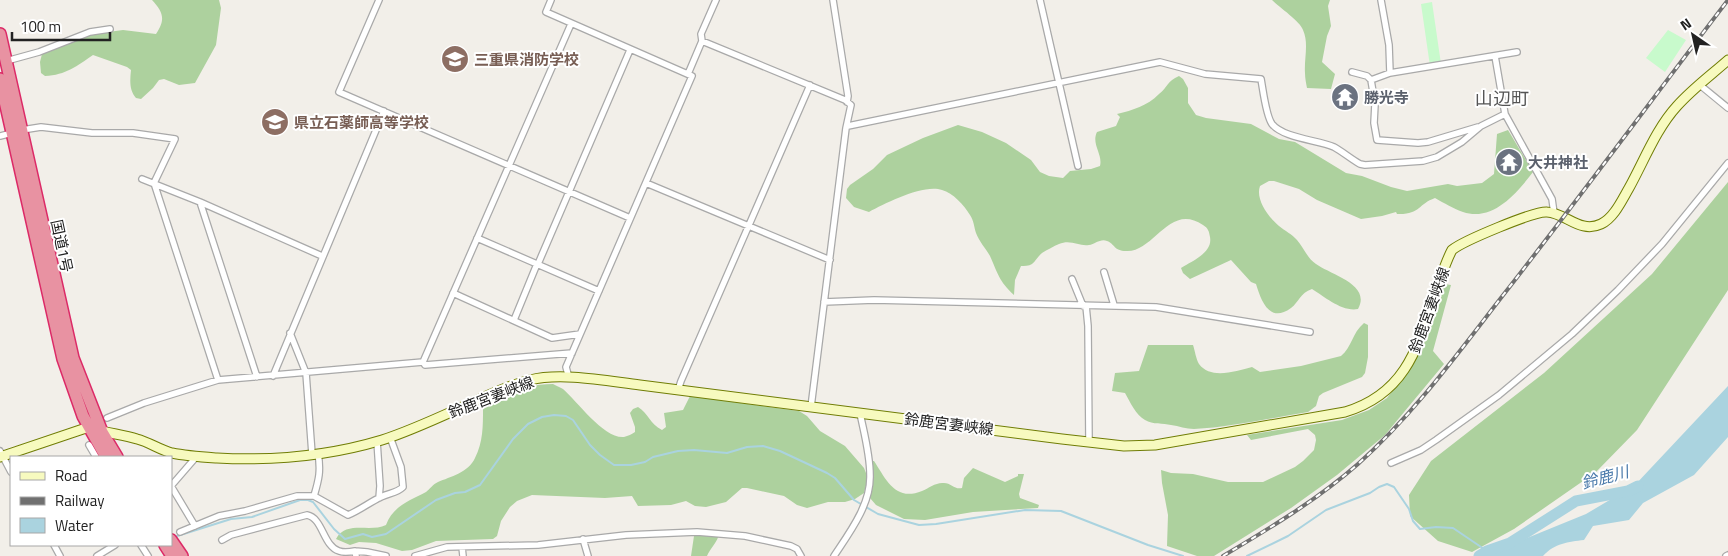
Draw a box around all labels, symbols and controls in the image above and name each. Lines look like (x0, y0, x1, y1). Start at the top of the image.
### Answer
scale bar (12, 10, 110, 42)
north arrow (1668, 10, 1718, 60)
text: N (1676, 12, 1695, 35)
text: 100 m (20, 15, 61, 38)
school or university icon: 三重県消防学校 (440, 44, 470, 74)
place label: 三重県消防学校 (474, 48, 579, 71)
temple icon: 勝光寺 (1330, 82, 1360, 112)
district label: 山辺町 (1475, 85, 1529, 112)
place label: 勝光寺 (1364, 86, 1409, 109)
school or university icon: 県立石薬師高等学校 (260, 107, 290, 137)
place label: 県立石薬師高等学校 (294, 111, 429, 134)
temple icon: 大井神社 (1494, 147, 1524, 177)
place label: 大井神社 (1528, 151, 1588, 174)
street label: 国道1号 (45, 217, 79, 275)
street label: 鈴鹿宮妻峡線 (1403, 264, 1455, 356)
street label: 鈴鹿宮妻峡線 (445, 370, 537, 424)
street label: 鈴鹿宮妻峡線 (903, 407, 995, 441)
legend (10, 456, 172, 546)
water label: 鈴鹿川 (1579, 459, 1633, 495)
text: Road (55, 464, 87, 487)
text: Railway (55, 489, 105, 512)
text: Water (55, 514, 94, 537)

